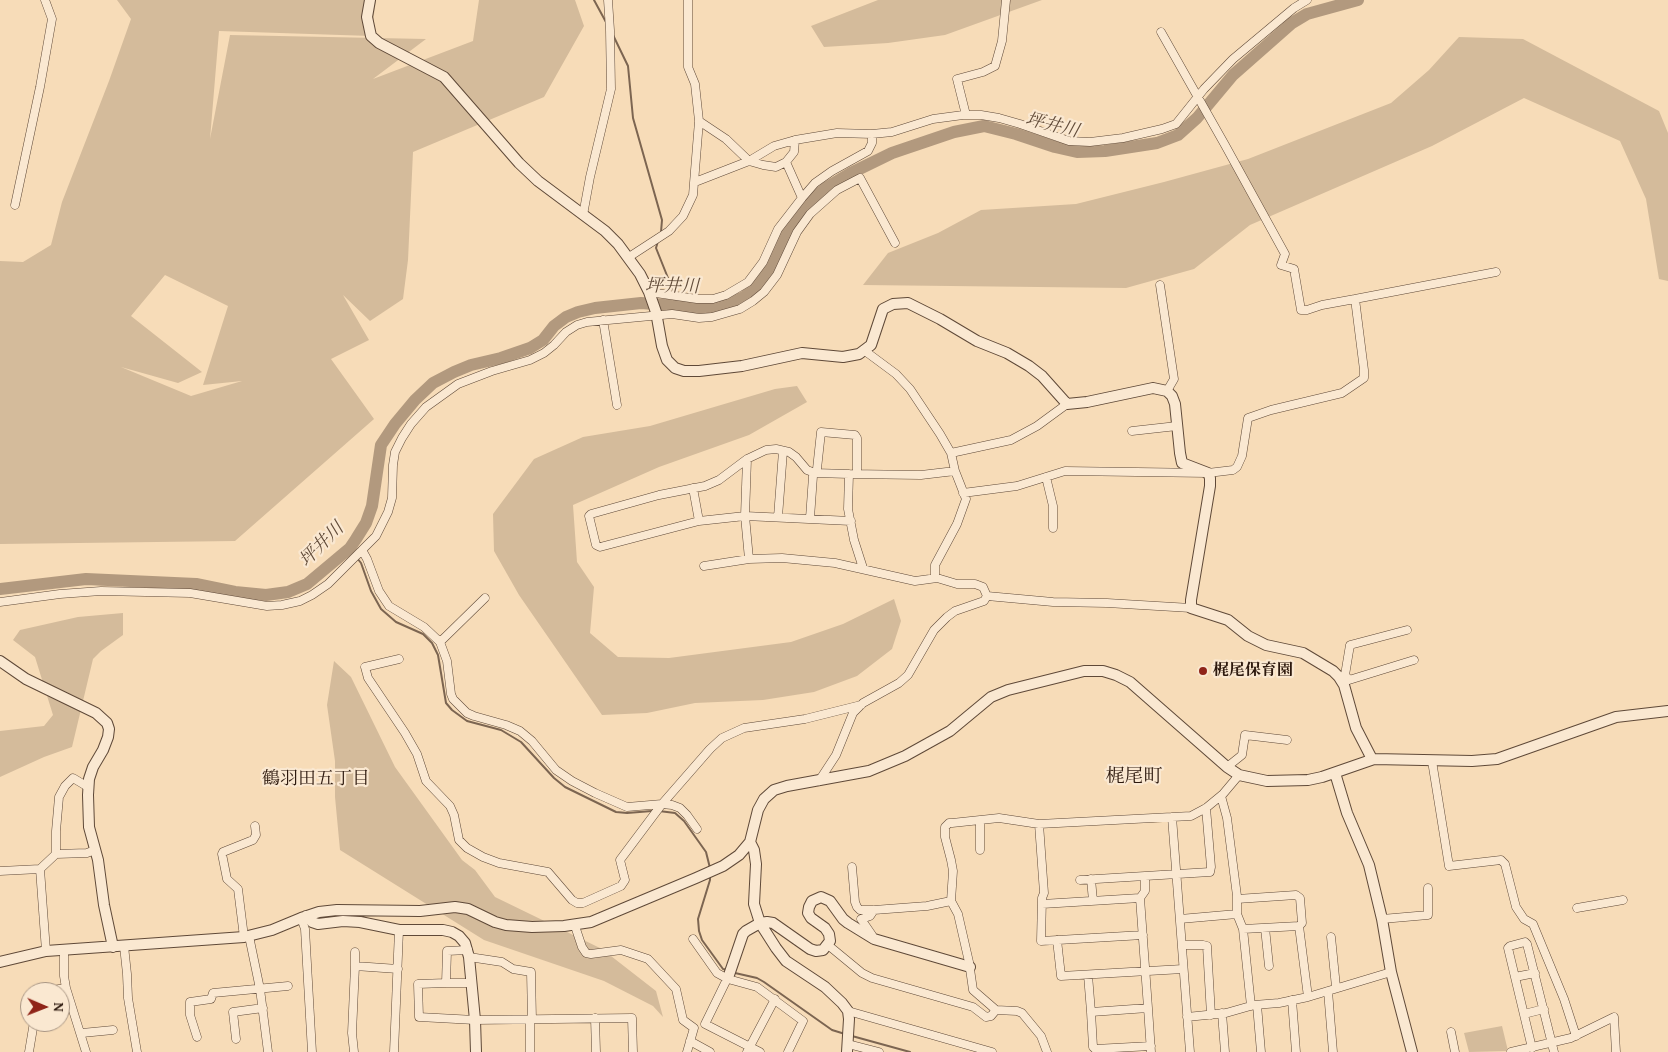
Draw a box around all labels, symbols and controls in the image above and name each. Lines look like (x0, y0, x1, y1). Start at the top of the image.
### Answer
water label: 坪井川 (1023, 109, 1081, 143)
water label: 坪井川 (645, 276, 699, 298)
water label: 坪井川 (295, 518, 349, 572)
place label: 梶尾保育園 (1213, 661, 1293, 681)
marker: 梶尾保育園 (1197, 665, 1209, 677)
district label: 梶尾町 (1106, 766, 1162, 788)
district label: 鶴羽田五丁目 (262, 768, 370, 790)
north arrow (20, 982, 70, 1032)
text: N (49, 1002, 69, 1012)

